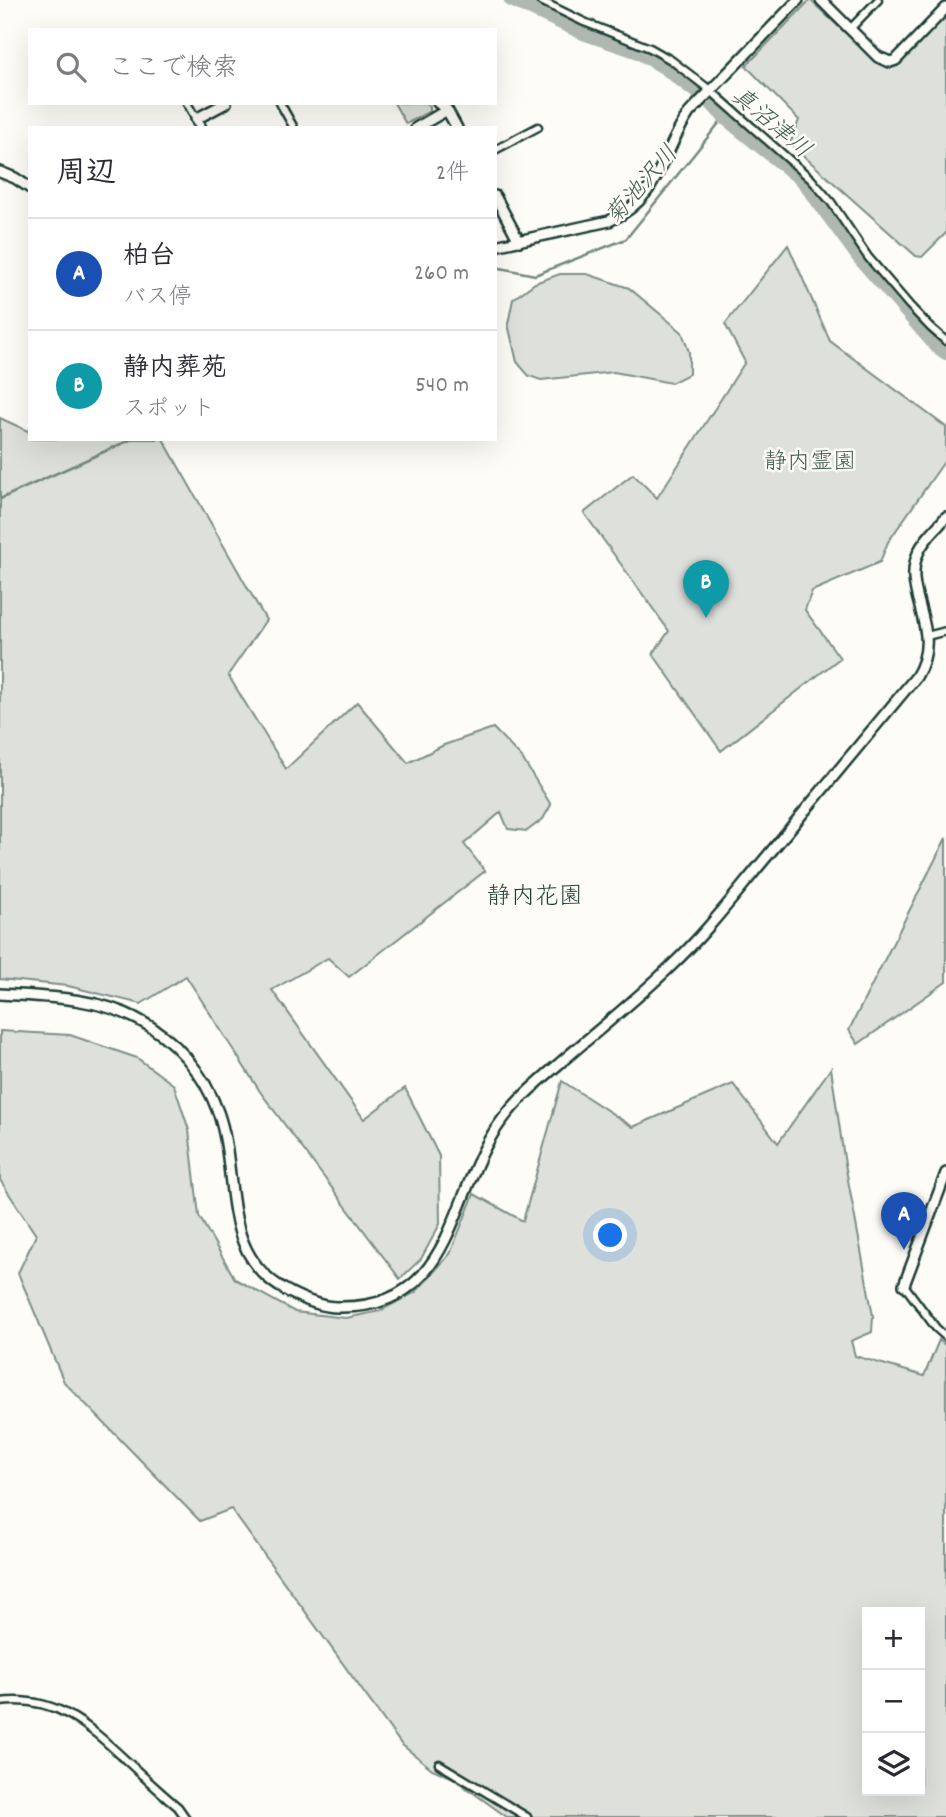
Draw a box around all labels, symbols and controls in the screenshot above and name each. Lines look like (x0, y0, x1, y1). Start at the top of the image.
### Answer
search box (28, 28, 497, 105)
icon: search (52, 48, 90, 86)
text: ここで検索 (108, 51, 238, 88)
water label: 真沼津川 (722, 80, 818, 168)
water label: 菊池沢川 (599, 139, 687, 233)
text: 周辺 (56, 154, 116, 197)
text: 2件 (436, 158, 469, 191)
text: 柏台 (123, 239, 175, 276)
text: A (73, 258, 85, 291)
text: 260 m (414, 258, 469, 291)
text: バス停 (123, 282, 192, 315)
text: 静内葬苑 (123, 351, 227, 388)
text: B (74, 370, 84, 403)
text: 540 m (415, 370, 469, 403)
text: スポット (123, 394, 215, 427)
park label: 静内霊園 (764, 447, 856, 480)
pin: B (683, 560, 729, 618)
district label: 静内花園 (487, 881, 583, 915)
pin: A (881, 1192, 927, 1250)
your location (593, 1218, 627, 1252)
map controls (862, 1607, 925, 1796)
button: + (862, 1607, 925, 1670)
button: − (862, 1670, 925, 1733)
button: layers (862, 1733, 925, 1796)

